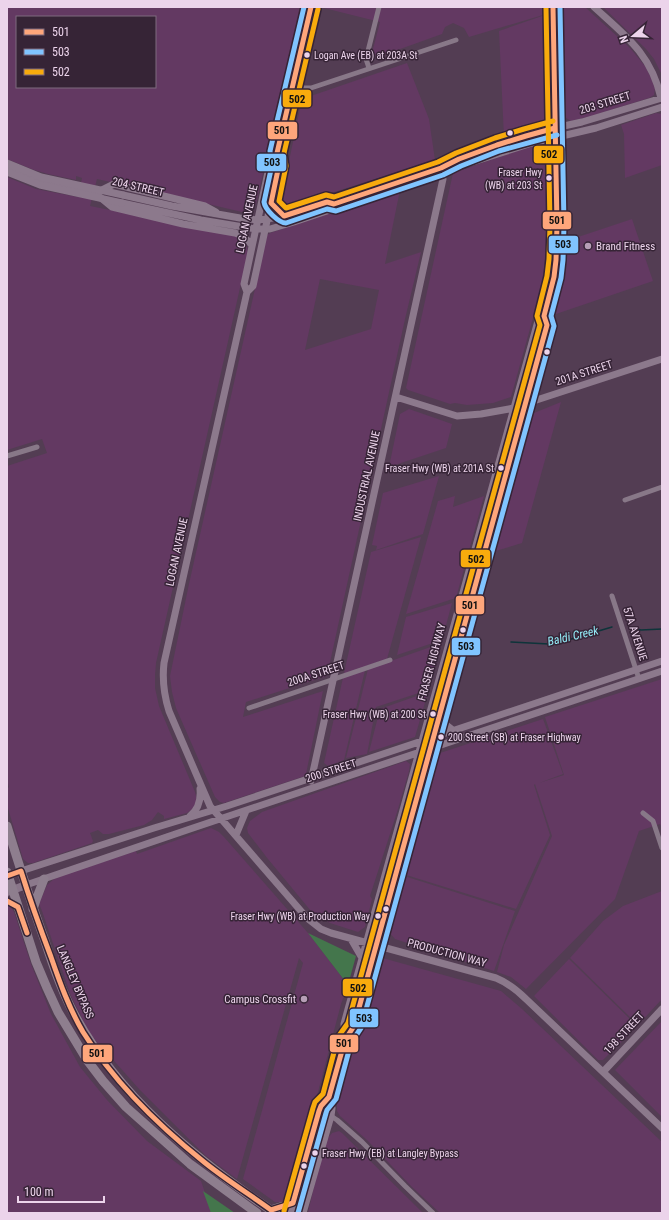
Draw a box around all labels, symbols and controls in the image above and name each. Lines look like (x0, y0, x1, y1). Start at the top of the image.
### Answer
legend (16, 16, 156, 88)
north arrow (613, 16, 653, 56)
text: 501 (52, 25, 70, 39)
text: N (617, 34, 631, 44)
text: 503 (52, 45, 70, 59)
marker: Logan Ave (EB) at 203A St (302, 50, 312, 60)
place label: Logan Ave (EB) at 203A St (314, 50, 418, 62)
text: 502 (52, 65, 70, 79)
line badge: 502 (282, 89, 312, 108)
street label: 203 STREET (578, 89, 632, 117)
text: 502 (289, 93, 306, 106)
line badge: 501 (267, 121, 298, 140)
text: 501 (274, 124, 290, 137)
unlabelled marker (505, 128, 515, 138)
line badge: 502 (533, 145, 564, 164)
text: 502 (541, 148, 558, 161)
line badge: 503 (256, 153, 287, 172)
text: 503 (264, 156, 281, 169)
place label: Fraser Hwy (WB) at 203 St (485, 167, 542, 192)
marker: Fraser Hwy (WB) at 203 St (544, 173, 554, 183)
street label: 204 STREET (111, 175, 165, 199)
street label: LOGAN AVENUE (233, 183, 261, 254)
line badge: 501 (542, 211, 572, 230)
text: 501 (549, 214, 565, 227)
line badge: 503 (548, 235, 579, 254)
text: 503 (555, 238, 572, 251)
place label: Brand Fitness (596, 240, 655, 253)
marker: Brand Fitness (583, 241, 593, 251)
unlabelled marker (542, 347, 552, 357)
street label: 201A STREET (554, 358, 614, 388)
street label: INDUSTRIAL AVENUE (351, 429, 383, 522)
place label: Fraser Hwy (WB) at 201A St (385, 463, 494, 475)
marker: Fraser Hwy (WB) at 201A St (496, 463, 506, 473)
street label: LOGAN AVENUE (163, 516, 191, 587)
line badge: 502 (460, 549, 491, 568)
text: 502 (468, 553, 485, 566)
line badge: 501 (455, 595, 485, 615)
text: 501 (462, 599, 478, 612)
street label: 57A AVENUE (620, 606, 650, 663)
street label: FRASER HIGHWAY (415, 622, 449, 702)
water label: Baldi Creek (546, 623, 601, 649)
unlabelled marker (458, 625, 468, 635)
line badge: 503 (451, 637, 481, 656)
text: 503 (458, 640, 475, 653)
street label: 200A STREET (286, 659, 346, 689)
place label: Fraser Hwy (WB) at 200 St (323, 709, 426, 721)
marker: Fraser Hwy (WB) at 200 St (428, 709, 438, 719)
marker: 200 Street (SB) at Fraser Highway (436, 732, 446, 742)
place label: 200 Street (SB) at Fraser Highway (448, 732, 581, 744)
street label: 200 STREET (304, 757, 358, 785)
unlabelled marker (381, 904, 391, 914)
place label: Fraser Hwy (WB) at Production Way (230, 911, 370, 923)
marker: Fraser Hwy (WB) at Production Way (373, 911, 383, 921)
street label: PRODUCTION WAY (406, 936, 488, 970)
street label: LANGLEY BYPASS (54, 943, 96, 1021)
line badge: 502 (342, 978, 373, 997)
text: 502 (350, 982, 367, 995)
place label: Campus Crossfit (224, 993, 296, 1006)
marker: Campus Crossfit (299, 994, 309, 1004)
line badge: 503 (349, 1008, 379, 1028)
street label: 198 STREET (601, 1009, 647, 1057)
text: 503 (356, 1012, 373, 1025)
line badge: 501 (329, 1034, 359, 1053)
text: 501 (336, 1037, 352, 1050)
line badge: 501 (82, 1044, 113, 1063)
text: 501 (89, 1047, 105, 1060)
marker: Fraser Hwy (EB) at Langley Bypass (310, 1148, 320, 1158)
place label: Fraser Hwy (EB) at Langley Bypass (322, 1148, 459, 1160)
unlabelled marker (299, 1161, 309, 1171)
scale bar (18, 1178, 104, 1204)
text: 100 m (24, 1185, 54, 1199)

